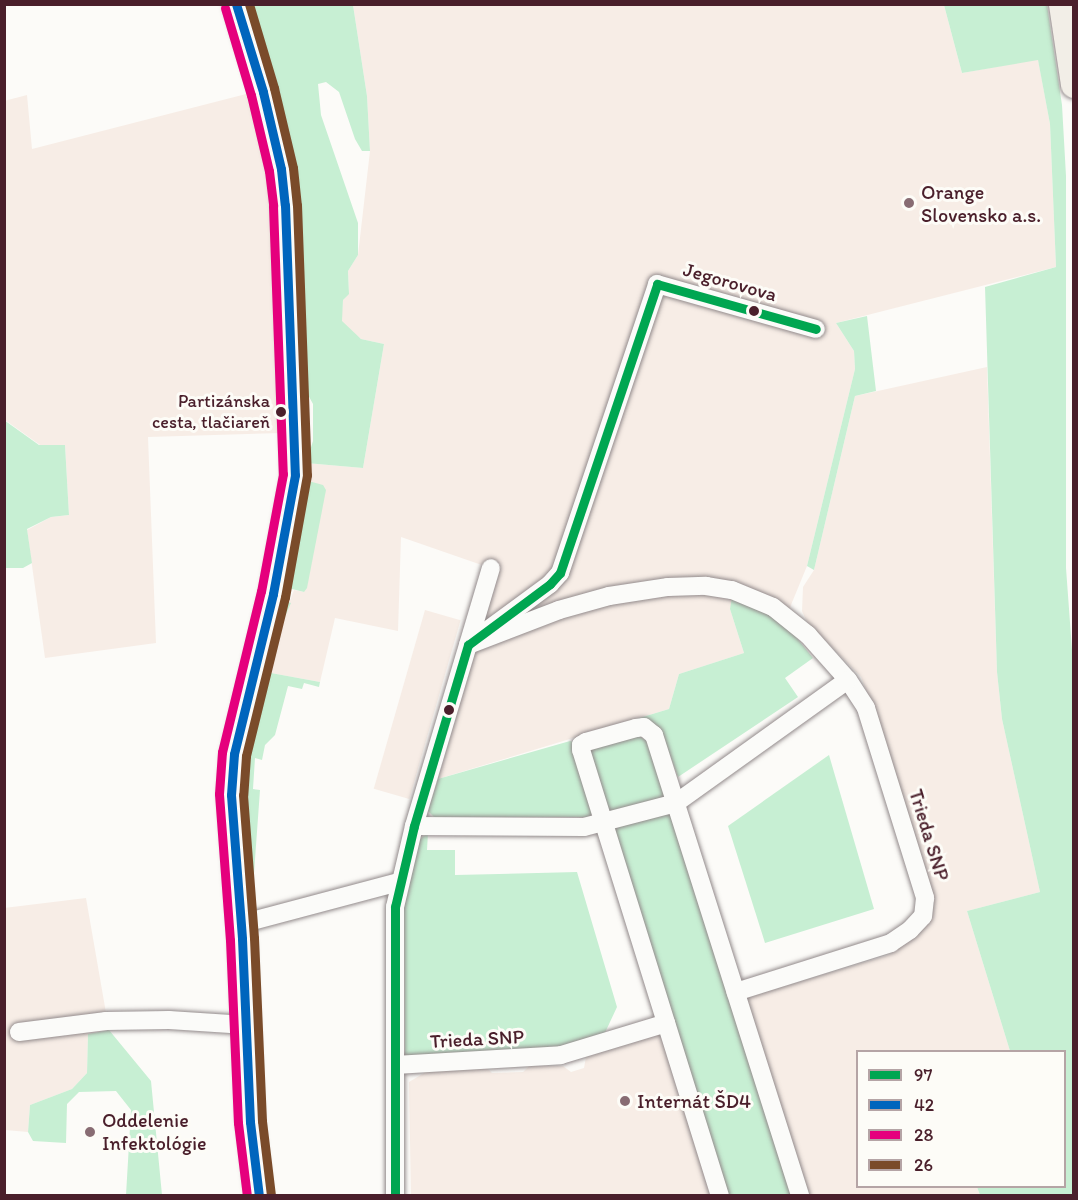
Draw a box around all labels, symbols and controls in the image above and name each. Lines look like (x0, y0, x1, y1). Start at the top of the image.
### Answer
place label: Orange Slovensko a.s. (921, 180, 1041, 227)
marker: Orange Slovensko a.s. (902, 196, 916, 210)
street label: Jegorovova (681, 257, 779, 307)
unlabelled marker (748, 305, 760, 317)
place label: Partizánska cesta, tlačiareň (151, 391, 270, 434)
marker: Partizánska cesta, tlačiareň (275, 406, 287, 418)
unlabelled marker (443, 704, 455, 716)
street label: Trieda SNP (904, 786, 954, 884)
street label: Trieda SNP (429, 1025, 525, 1053)
legend (856, 1050, 1066, 1188)
text: 97 (914, 1064, 932, 1086)
place label: Internát ŠD4 (637, 1089, 751, 1113)
marker: Internát ŠD4 (618, 1094, 632, 1108)
text: 42 (914, 1094, 934, 1116)
place label: Oddelenie Infektológie (102, 1108, 207, 1155)
text: 28 (914, 1124, 933, 1146)
marker: Oddelenie Infektológie (83, 1125, 97, 1139)
text: 26 (914, 1154, 933, 1176)

